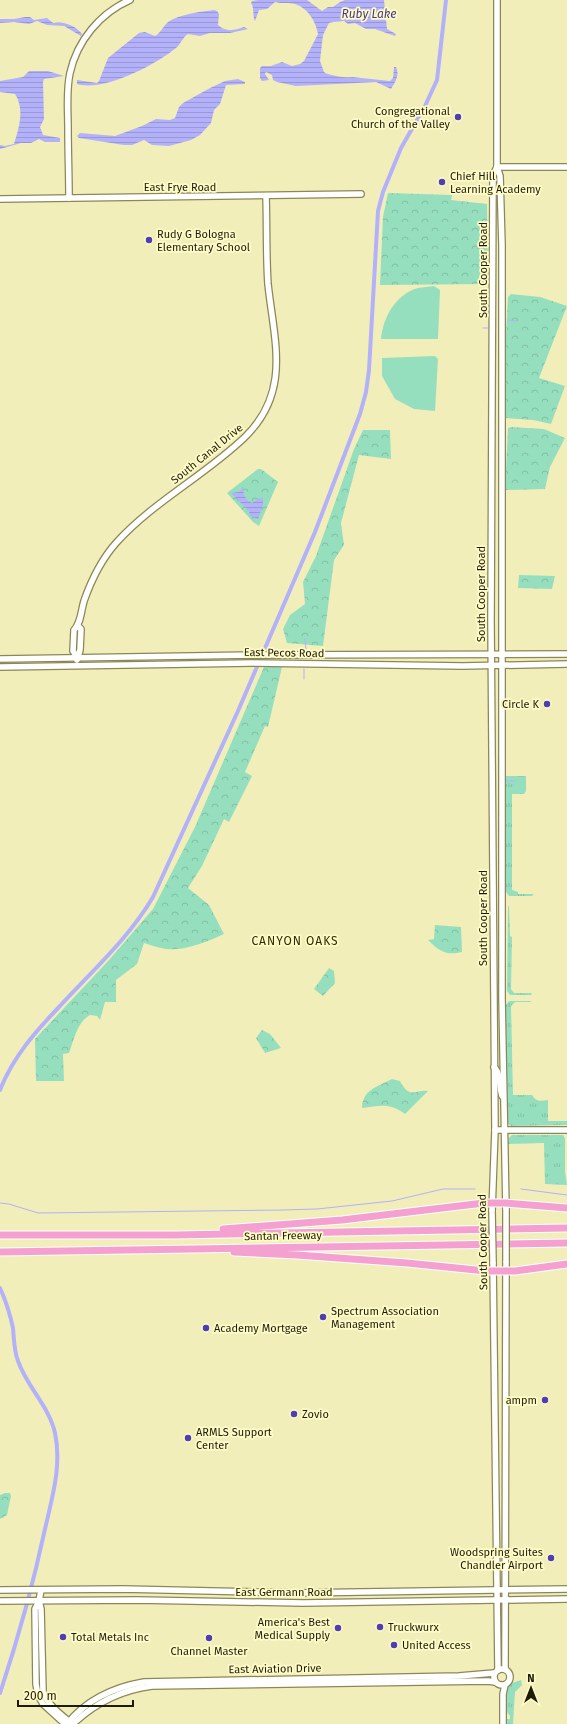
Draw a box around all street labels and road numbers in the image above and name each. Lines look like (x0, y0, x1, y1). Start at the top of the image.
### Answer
street label: East Frye Road (144, 181, 216, 194)
street label: South Cooper Road (477, 222, 490, 318)
street label: South Canal Drive (169, 421, 245, 487)
street label: South Cooper Road (475, 546, 488, 642)
street label: East Pecos Road (244, 646, 324, 660)
street label: South Cooper Road (477, 870, 490, 966)
street label: South Cooper Road (476, 1194, 490, 1290)
street label: Santan Freeway (244, 1229, 322, 1243)
street label: East Germann Road (235, 1586, 333, 1599)
street label: East Aviation Drive (228, 1662, 322, 1676)

